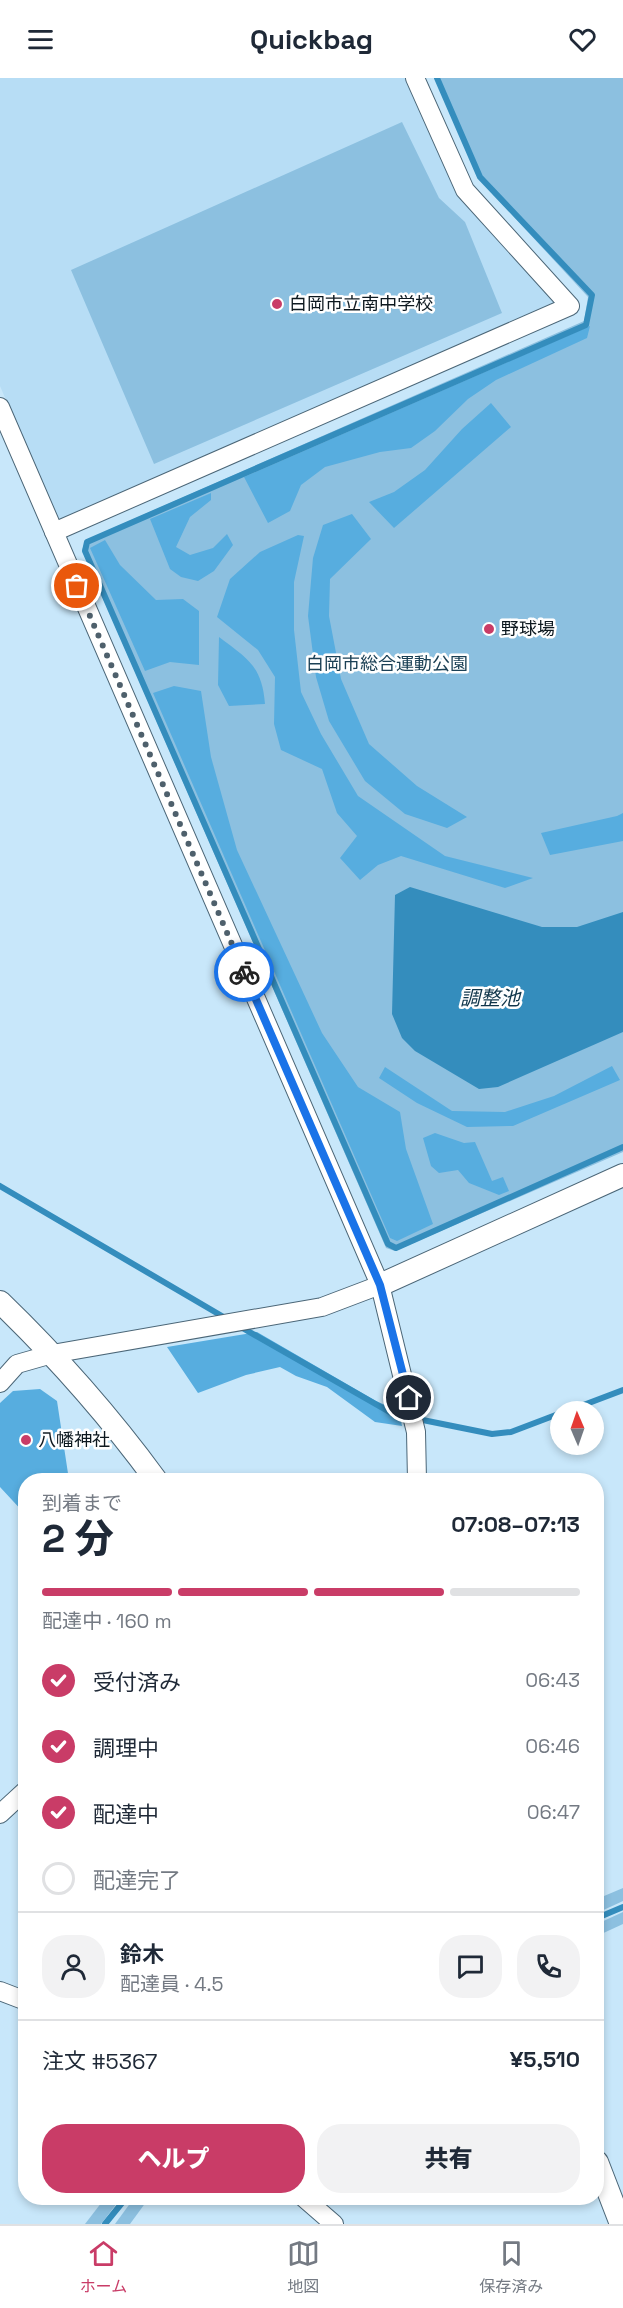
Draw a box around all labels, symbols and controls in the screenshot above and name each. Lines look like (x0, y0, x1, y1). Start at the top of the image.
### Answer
text: Quickbag (250, 22, 373, 57)
icon: menu (24, 23, 57, 56)
icon: heart (566, 23, 599, 56)
place label: 白岡市立南中学校 (289, 292, 433, 315)
marker: 白岡市立南中学校 (270, 297, 284, 311)
pin (51, 560, 102, 611)
icon: bag (60, 569, 93, 602)
place label: 野球場 (501, 617, 555, 640)
marker: 野球場 (482, 622, 496, 636)
park label: 白岡市総合運動公園 (306, 652, 468, 675)
courier (214, 942, 274, 1002)
icon: bike (228, 956, 261, 989)
water label: 調整池 (460, 985, 522, 1011)
pin (383, 1372, 434, 1423)
icon: home (392, 1381, 425, 1414)
north arrow (550, 1401, 604, 1455)
map controls (550, 1401, 604, 1455)
place label: 八幡神社 (38, 1428, 110, 1451)
marker: 八幡神社 (19, 1433, 33, 1447)
text: 到着まで (42, 1490, 122, 1516)
text: 07:08–07:13 (451, 1510, 580, 1538)
text: 2 分 (42, 1514, 114, 1563)
text: 配達中 · 160 m (42, 1608, 172, 1634)
icon: check (42, 1664, 75, 1697)
text: 06:43 (525, 1667, 580, 1693)
text: 受付済み (93, 1668, 181, 1696)
icon: check (42, 1730, 75, 1763)
text: 06:46 (525, 1733, 580, 1759)
text: 調理中 (93, 1734, 159, 1762)
icon: check (42, 1796, 75, 1829)
text: 06:47 (527, 1799, 580, 1825)
text: 配達中 (93, 1800, 159, 1828)
text: 配達完了 (93, 1866, 181, 1894)
button: person (42, 1935, 105, 1998)
button: chat (439, 1935, 502, 1998)
button: phone (517, 1935, 580, 1998)
text: 鈴木 (120, 1940, 164, 1968)
text: 配達員 · 4.5 (120, 1971, 224, 1997)
text: ¥5,510 (510, 2045, 580, 2073)
text: 注文 #5367 (42, 2047, 158, 2075)
button: ヘルプ (42, 2124, 305, 2193)
button: 共有 (317, 2124, 580, 2193)
tab: ホーム (80, 2237, 127, 2297)
tab: 地図 (287, 2237, 320, 2297)
tab: 保存済み (479, 2237, 543, 2297)

